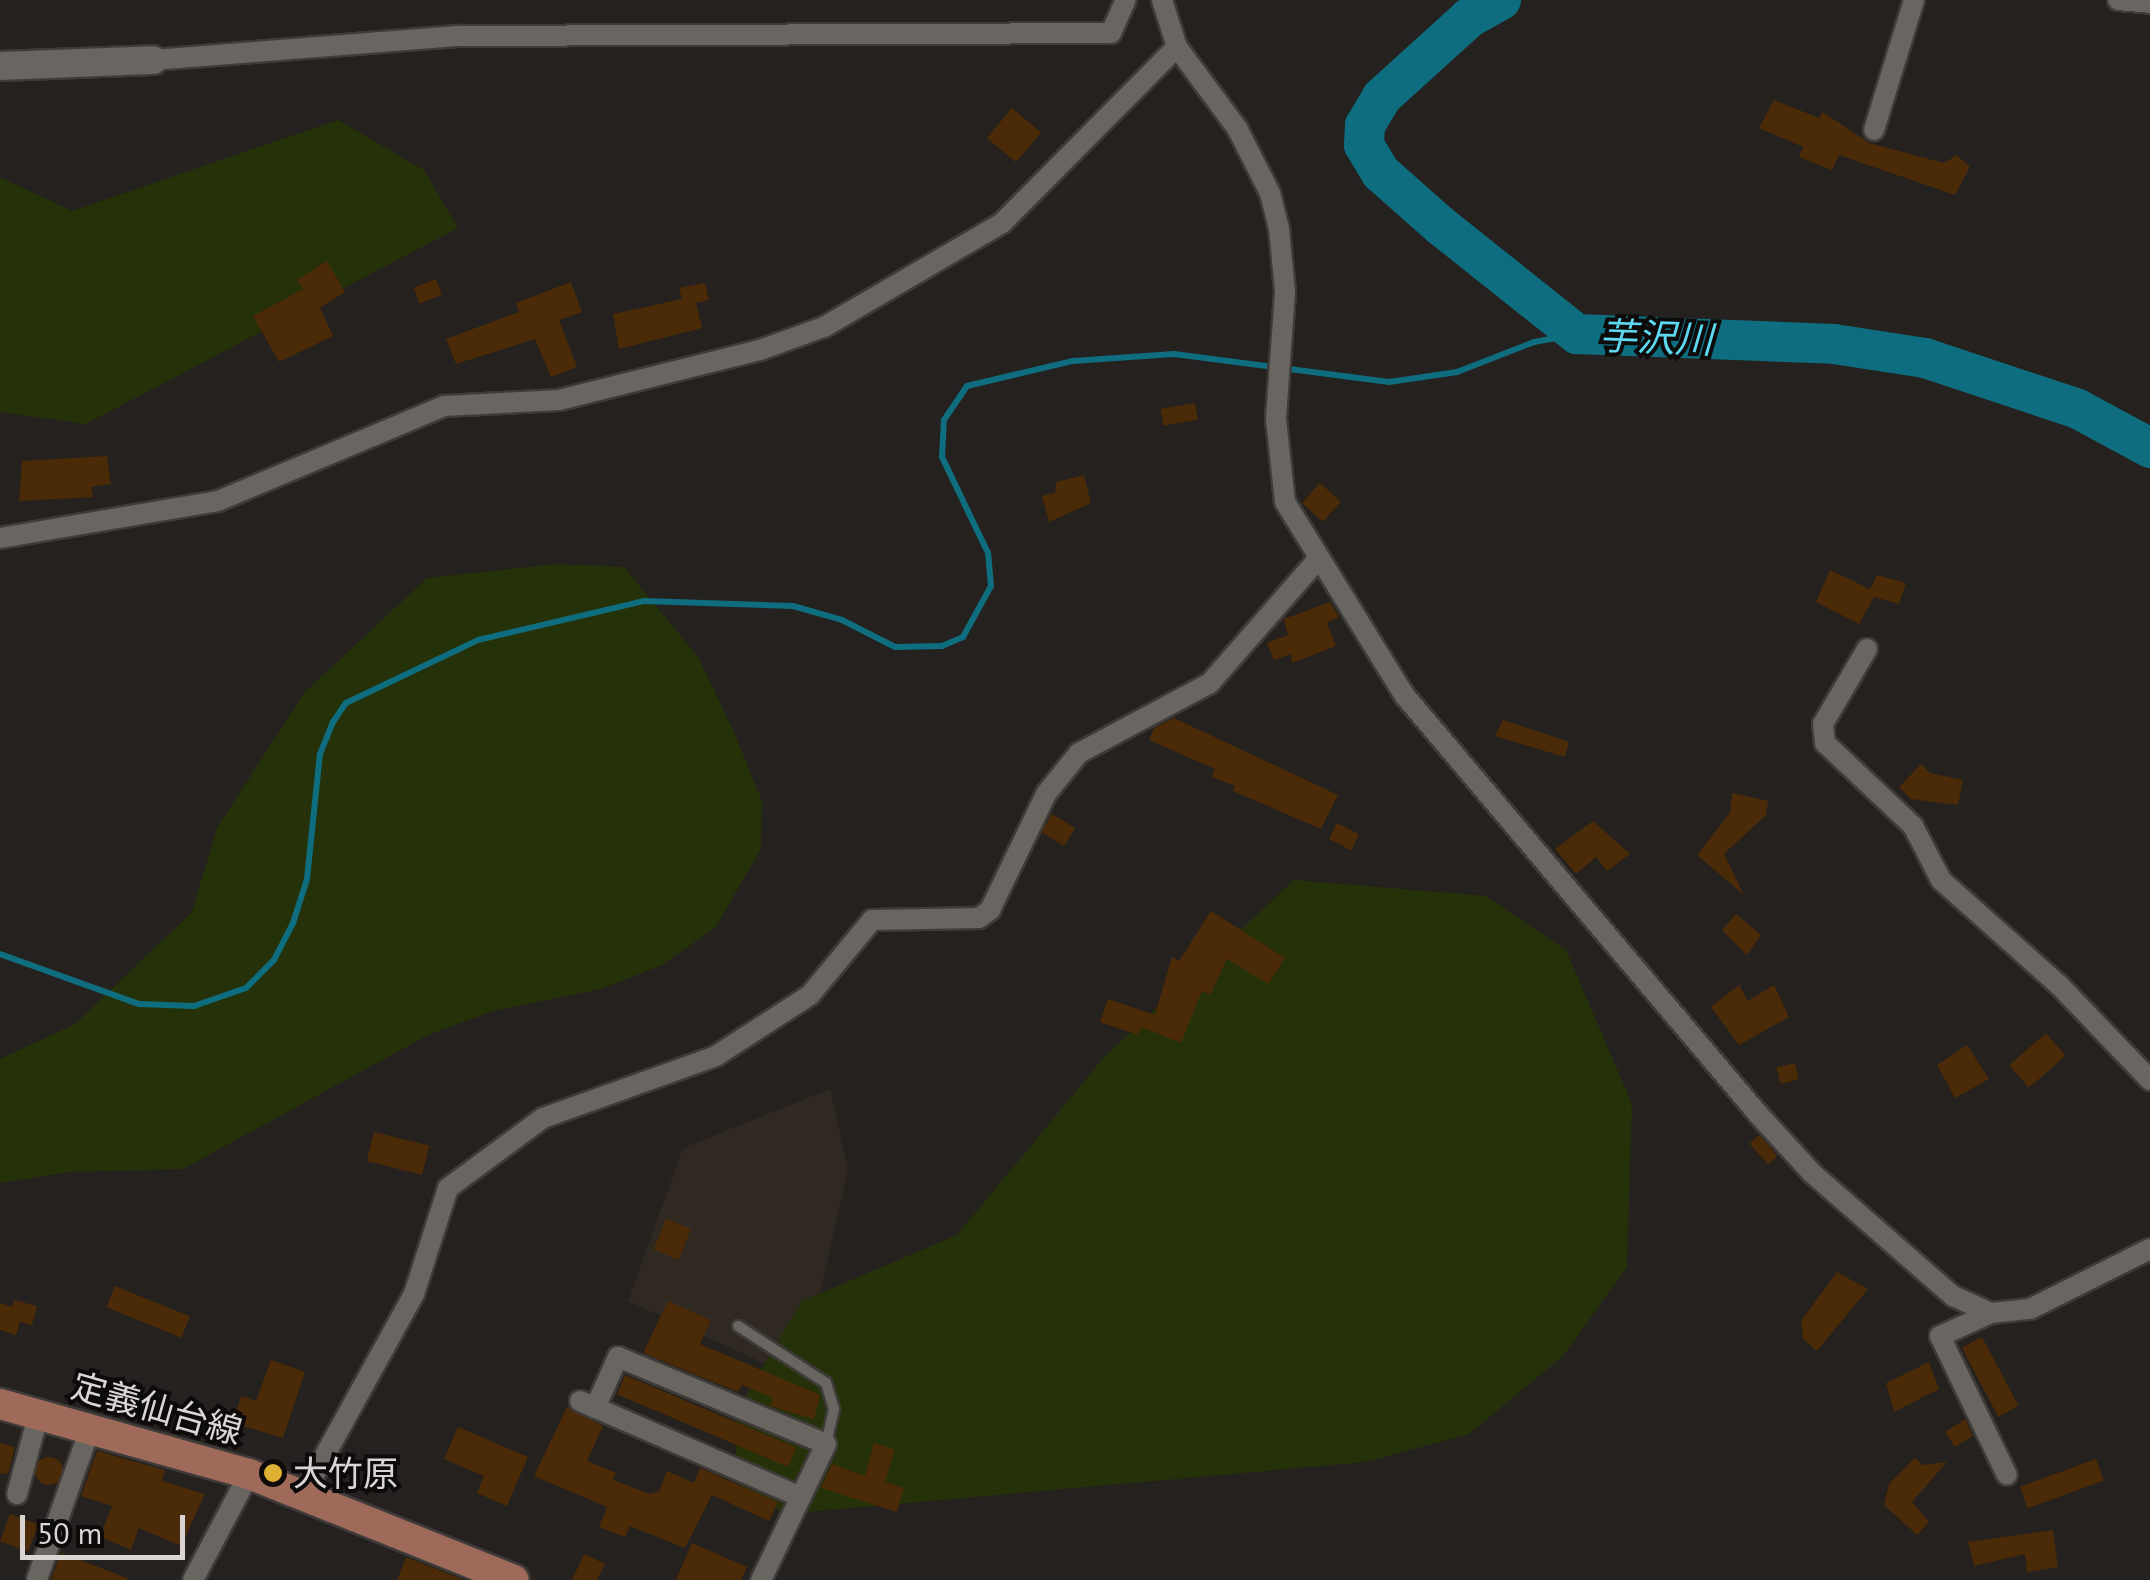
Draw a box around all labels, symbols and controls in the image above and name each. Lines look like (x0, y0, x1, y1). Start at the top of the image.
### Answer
water label: 芋沢川 (1598, 312, 1714, 362)
street label: 定義仙台線 (67, 1364, 247, 1452)
place label: 大竹原 (293, 1452, 398, 1494)
marker: 大竹原 (262, 1462, 284, 1484)
scale bar (25, 1495, 190, 1557)
text: 50 m (37, 1513, 102, 1552)

